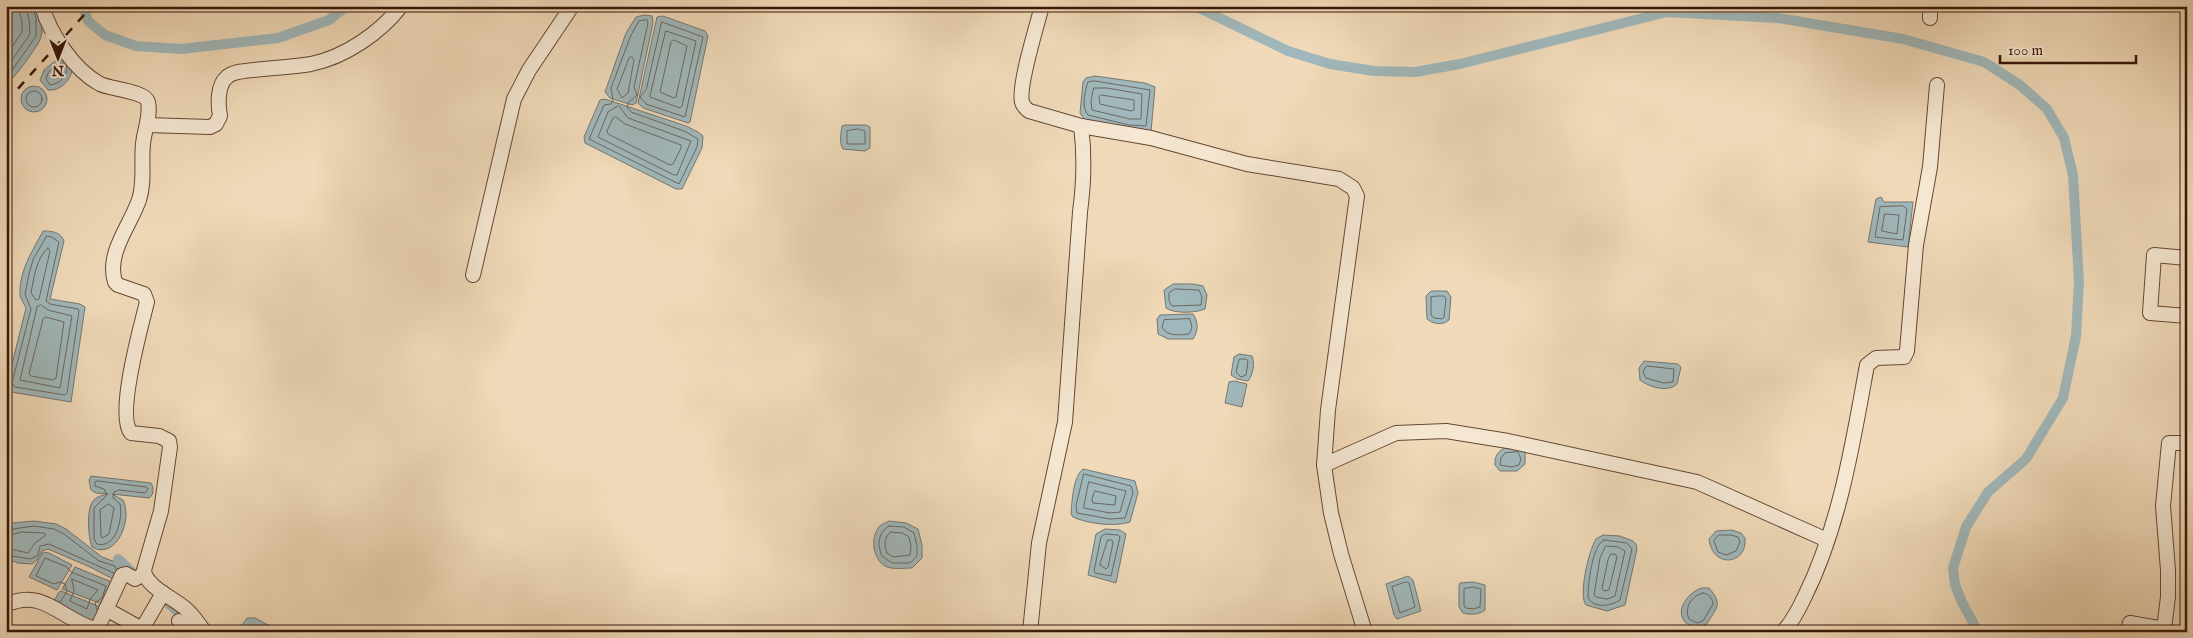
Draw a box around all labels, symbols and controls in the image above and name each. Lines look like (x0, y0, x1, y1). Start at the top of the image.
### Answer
north arrow (32, 32, 82, 82)
scale bar (2000, 32, 2137, 64)
text: 100 m (2008, 41, 2044, 60)
text: N (52, 61, 65, 79)

